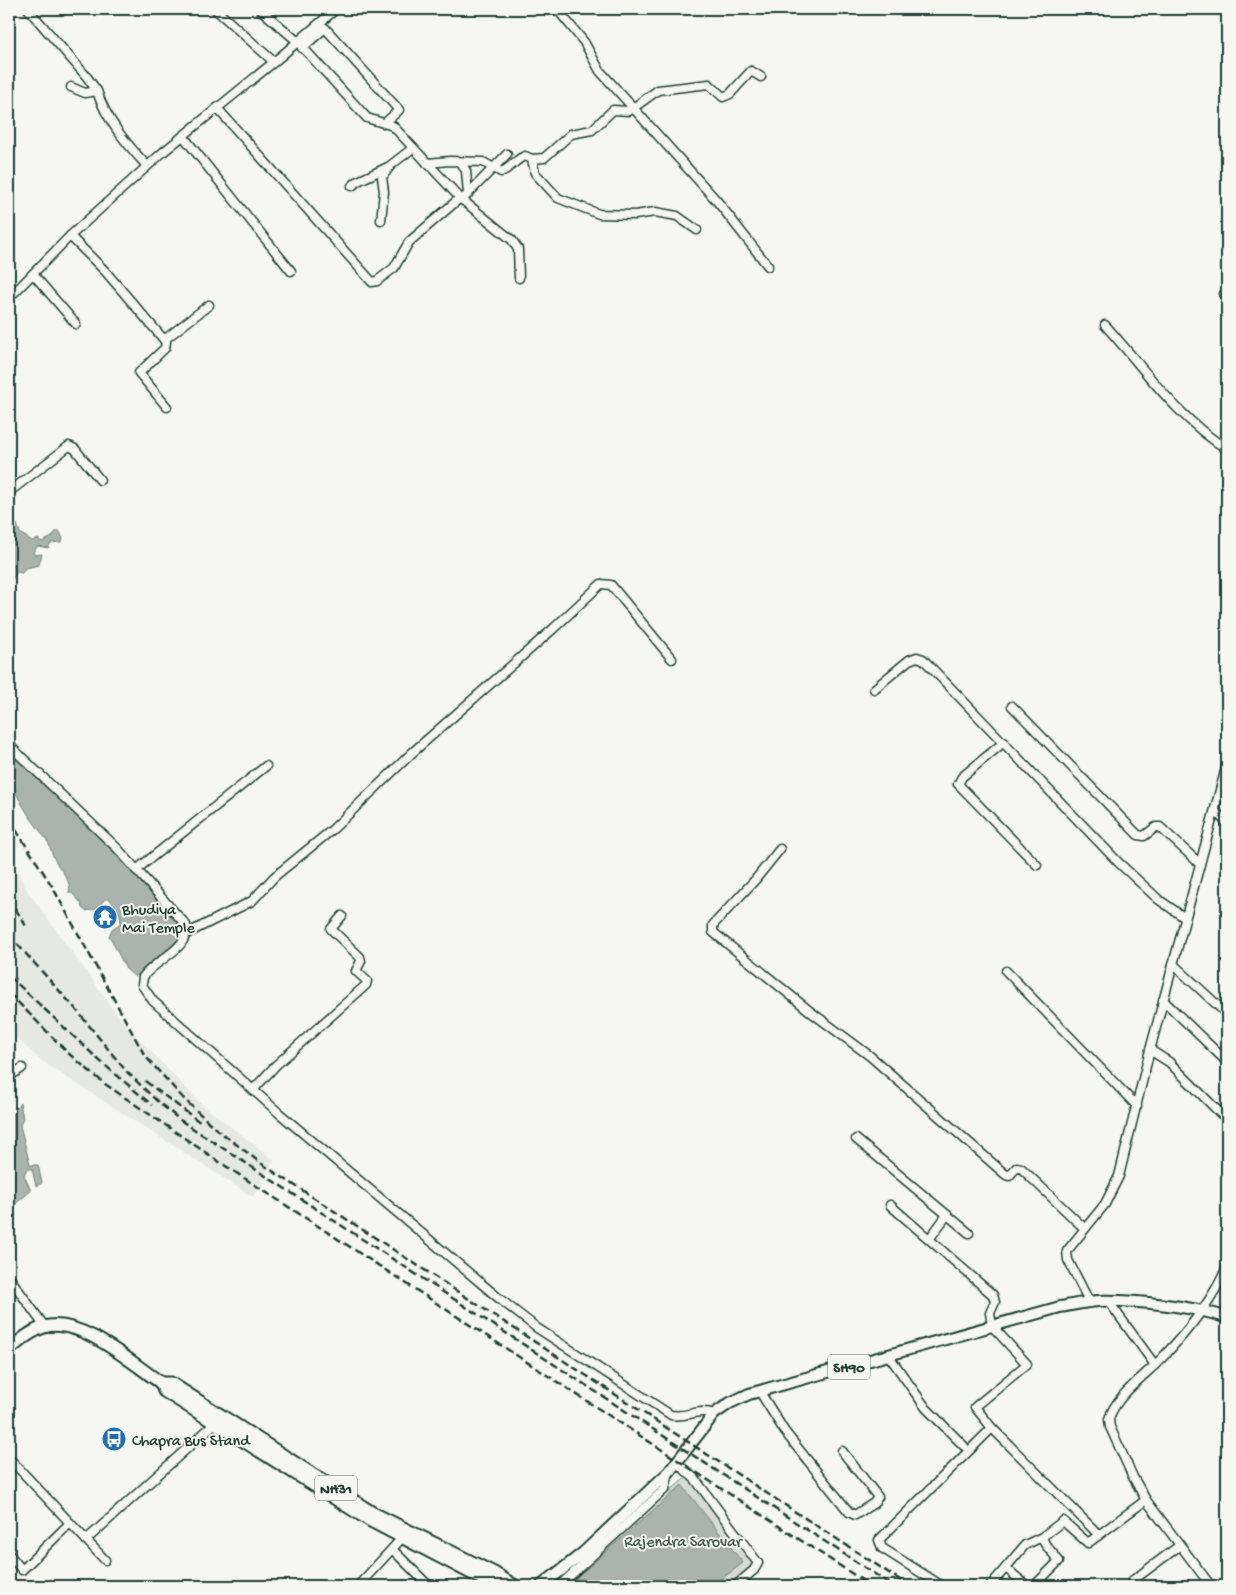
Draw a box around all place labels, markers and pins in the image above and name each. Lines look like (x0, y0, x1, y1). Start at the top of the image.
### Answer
place label: Bhudiya Mai Temple (121, 902, 195, 939)
temple icon: Bhudiya Mai Temple (92, 904, 118, 930)
bus stop icon: Chapra Bus Stand (101, 1426, 127, 1452)
place label: Chapra Bus Stand (132, 1433, 251, 1452)

